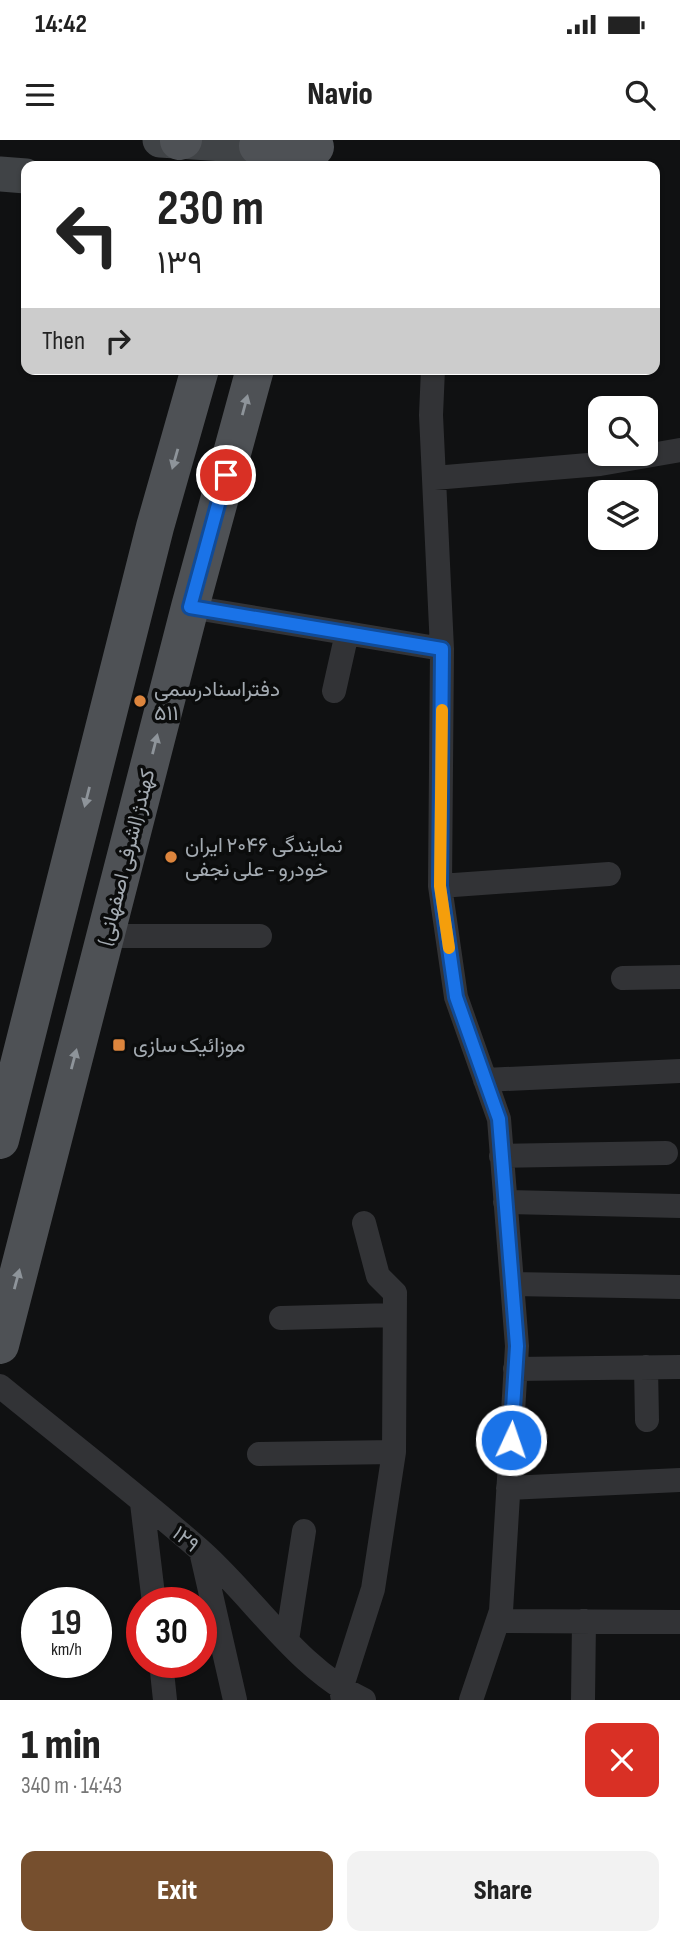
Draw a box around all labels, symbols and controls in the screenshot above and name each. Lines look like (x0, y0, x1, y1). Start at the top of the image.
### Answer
text: 14:42 (35, 9, 87, 40)
text: Navio (307, 75, 373, 114)
icon: menu (21, 76, 59, 114)
icon: search (621, 76, 659, 114)
text: 230 m (157, 180, 264, 239)
icon: left (42, 189, 133, 280)
text: ۱۳۹ (157, 244, 203, 283)
icon: right (99, 322, 137, 360)
text: Then (42, 326, 85, 357)
one-way arrow (240, 394, 251, 416)
map controls (588, 396, 658, 550)
button: search (588, 396, 658, 466)
pin (196, 445, 256, 505)
one-way arrow (169, 448, 179, 469)
icon: arrive (207, 456, 245, 494)
button: layers (588, 480, 658, 550)
place label: دفتراسنادرسمی ۵۱۱ (154, 677, 280, 726)
marker: دفتراسنادرسمی ۵۱۱ (132, 693, 148, 709)
one-way arrow (150, 732, 161, 754)
street label: کهندژ (اشرفی اصفهانی) (92, 766, 160, 948)
one-way arrow (81, 786, 92, 808)
place label: نمایندگی ۲۰۴۶ ایران خودرو - علی نجفی (185, 833, 343, 882)
marker: نمایندگی ۲۰۴۶ ایران خودرو - علی نجفی (163, 849, 179, 865)
place label: موزائیک سازی (133, 1033, 245, 1058)
marker: موزائیک سازی (111, 1037, 127, 1053)
one-way arrow (69, 1048, 80, 1070)
one-way arrow (12, 1268, 23, 1290)
position arrow (474, 1403, 548, 1477)
street label: ۱۲۹ (167, 1521, 204, 1558)
speed limit sign: 30 (126, 1587, 217, 1678)
text: 19 (51, 1602, 82, 1645)
text: km/h (51, 1639, 82, 1660)
text: 1 min (21, 1720, 101, 1771)
button: close (585, 1723, 659, 1797)
text: 340 m · 14:43 (21, 1772, 122, 1800)
button: Exit (21, 1851, 333, 1931)
button: Share (347, 1851, 659, 1931)

